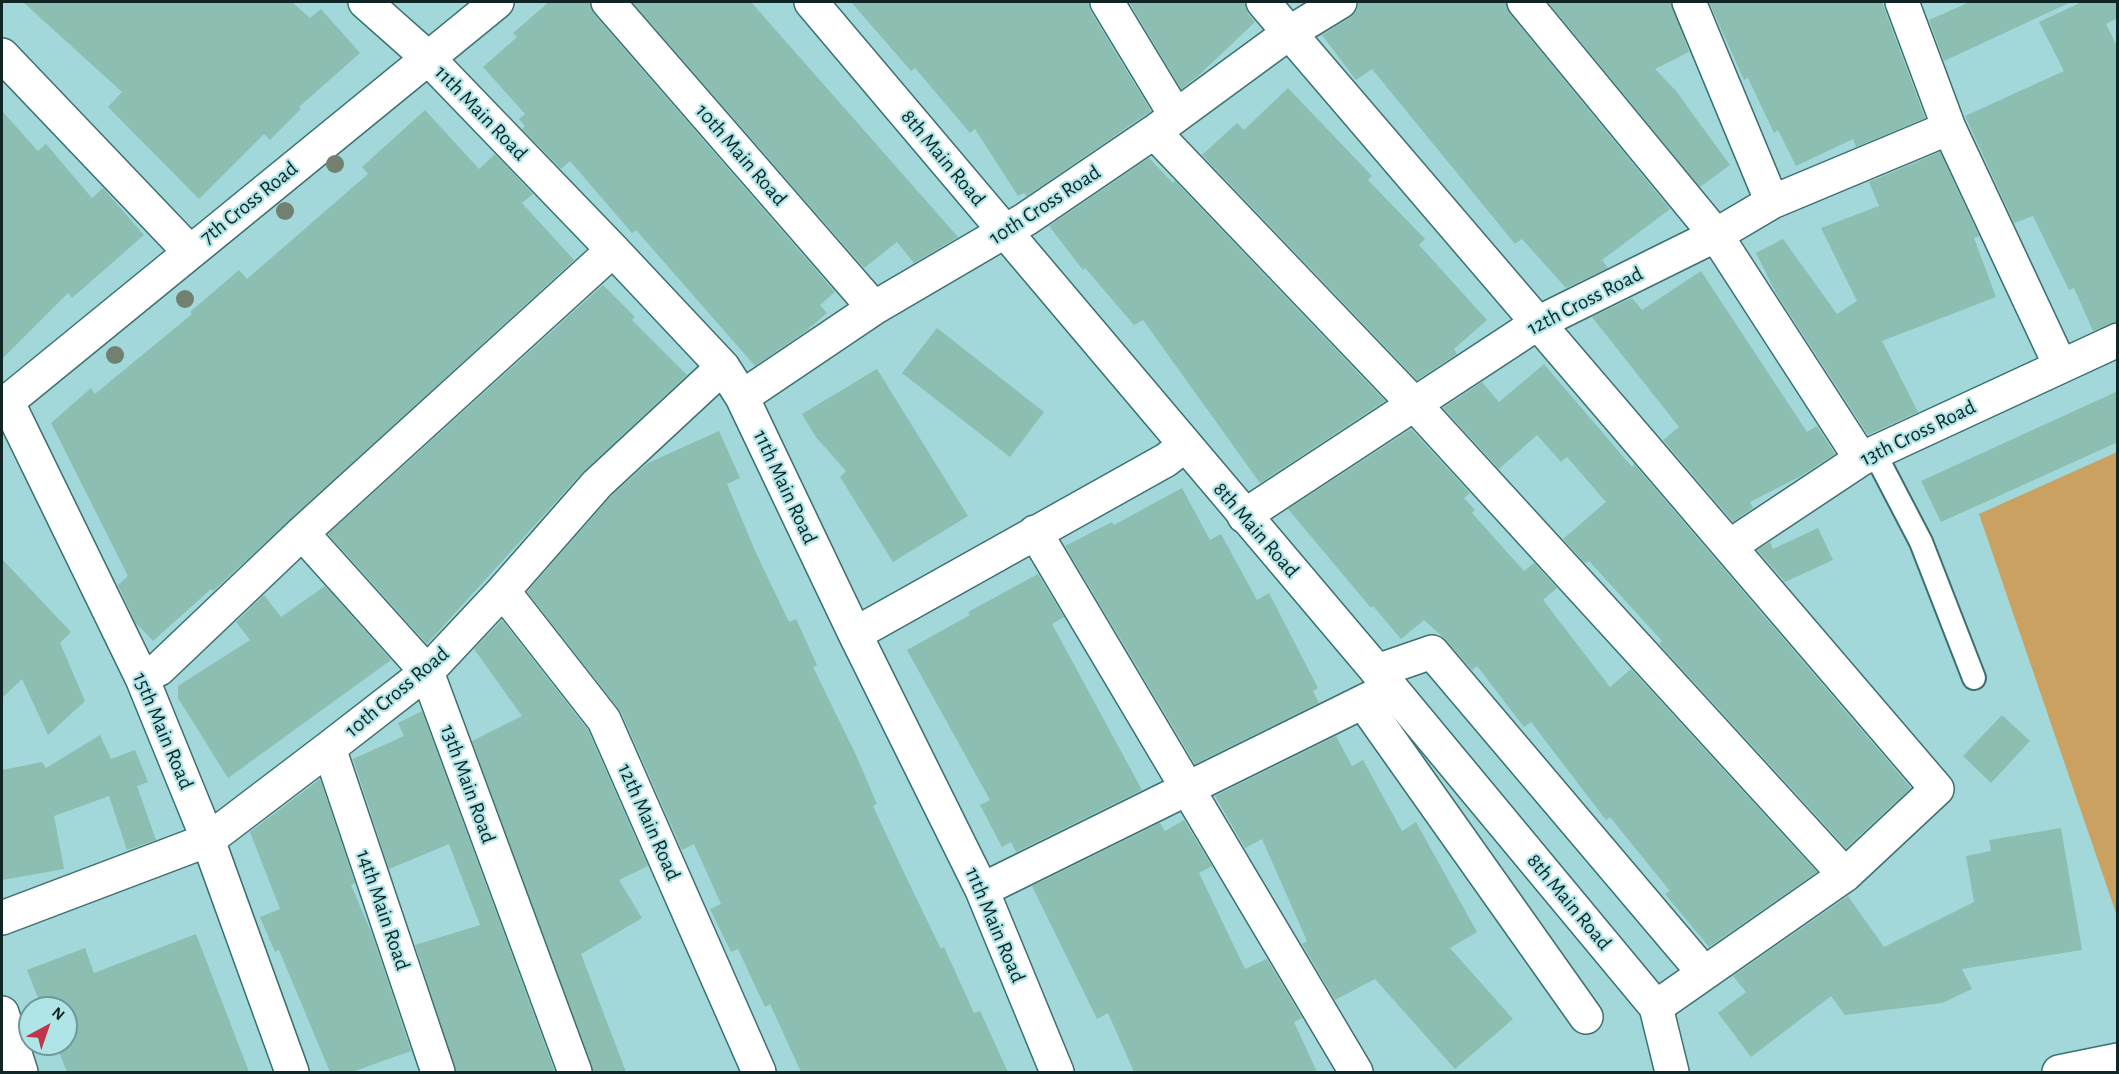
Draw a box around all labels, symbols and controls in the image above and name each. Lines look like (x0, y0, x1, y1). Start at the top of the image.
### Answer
street label: 11th Main Road (429, 60, 533, 166)
street label: 10th Main Road (690, 99, 792, 211)
street label: 8th Main Road (895, 105, 991, 211)
street label: 7th Cross Road (195, 156, 303, 250)
street label: 10th Cross Road (985, 160, 1105, 250)
street label: 12th Cross Road (1523, 261, 1647, 341)
street label: 13th Cross Road (1856, 394, 1980, 472)
street label: 11th Main Road (748, 426, 822, 548)
street label: 8th Main Road (1208, 477, 1304, 583)
street label: 10th Cross Road (340, 641, 454, 743)
street label: 15th Main Road (127, 669, 199, 793)
street label: 13th Main Road (435, 721, 501, 847)
street label: 12th Main Road (612, 760, 686, 884)
street label: 14th Main Road (351, 847, 415, 973)
street label: 8th Main Road (1521, 849, 1617, 955)
street label: 11th Main Road (959, 864, 1031, 986)
north arrow (18, 996, 78, 1056)
text: N (49, 1004, 68, 1023)

